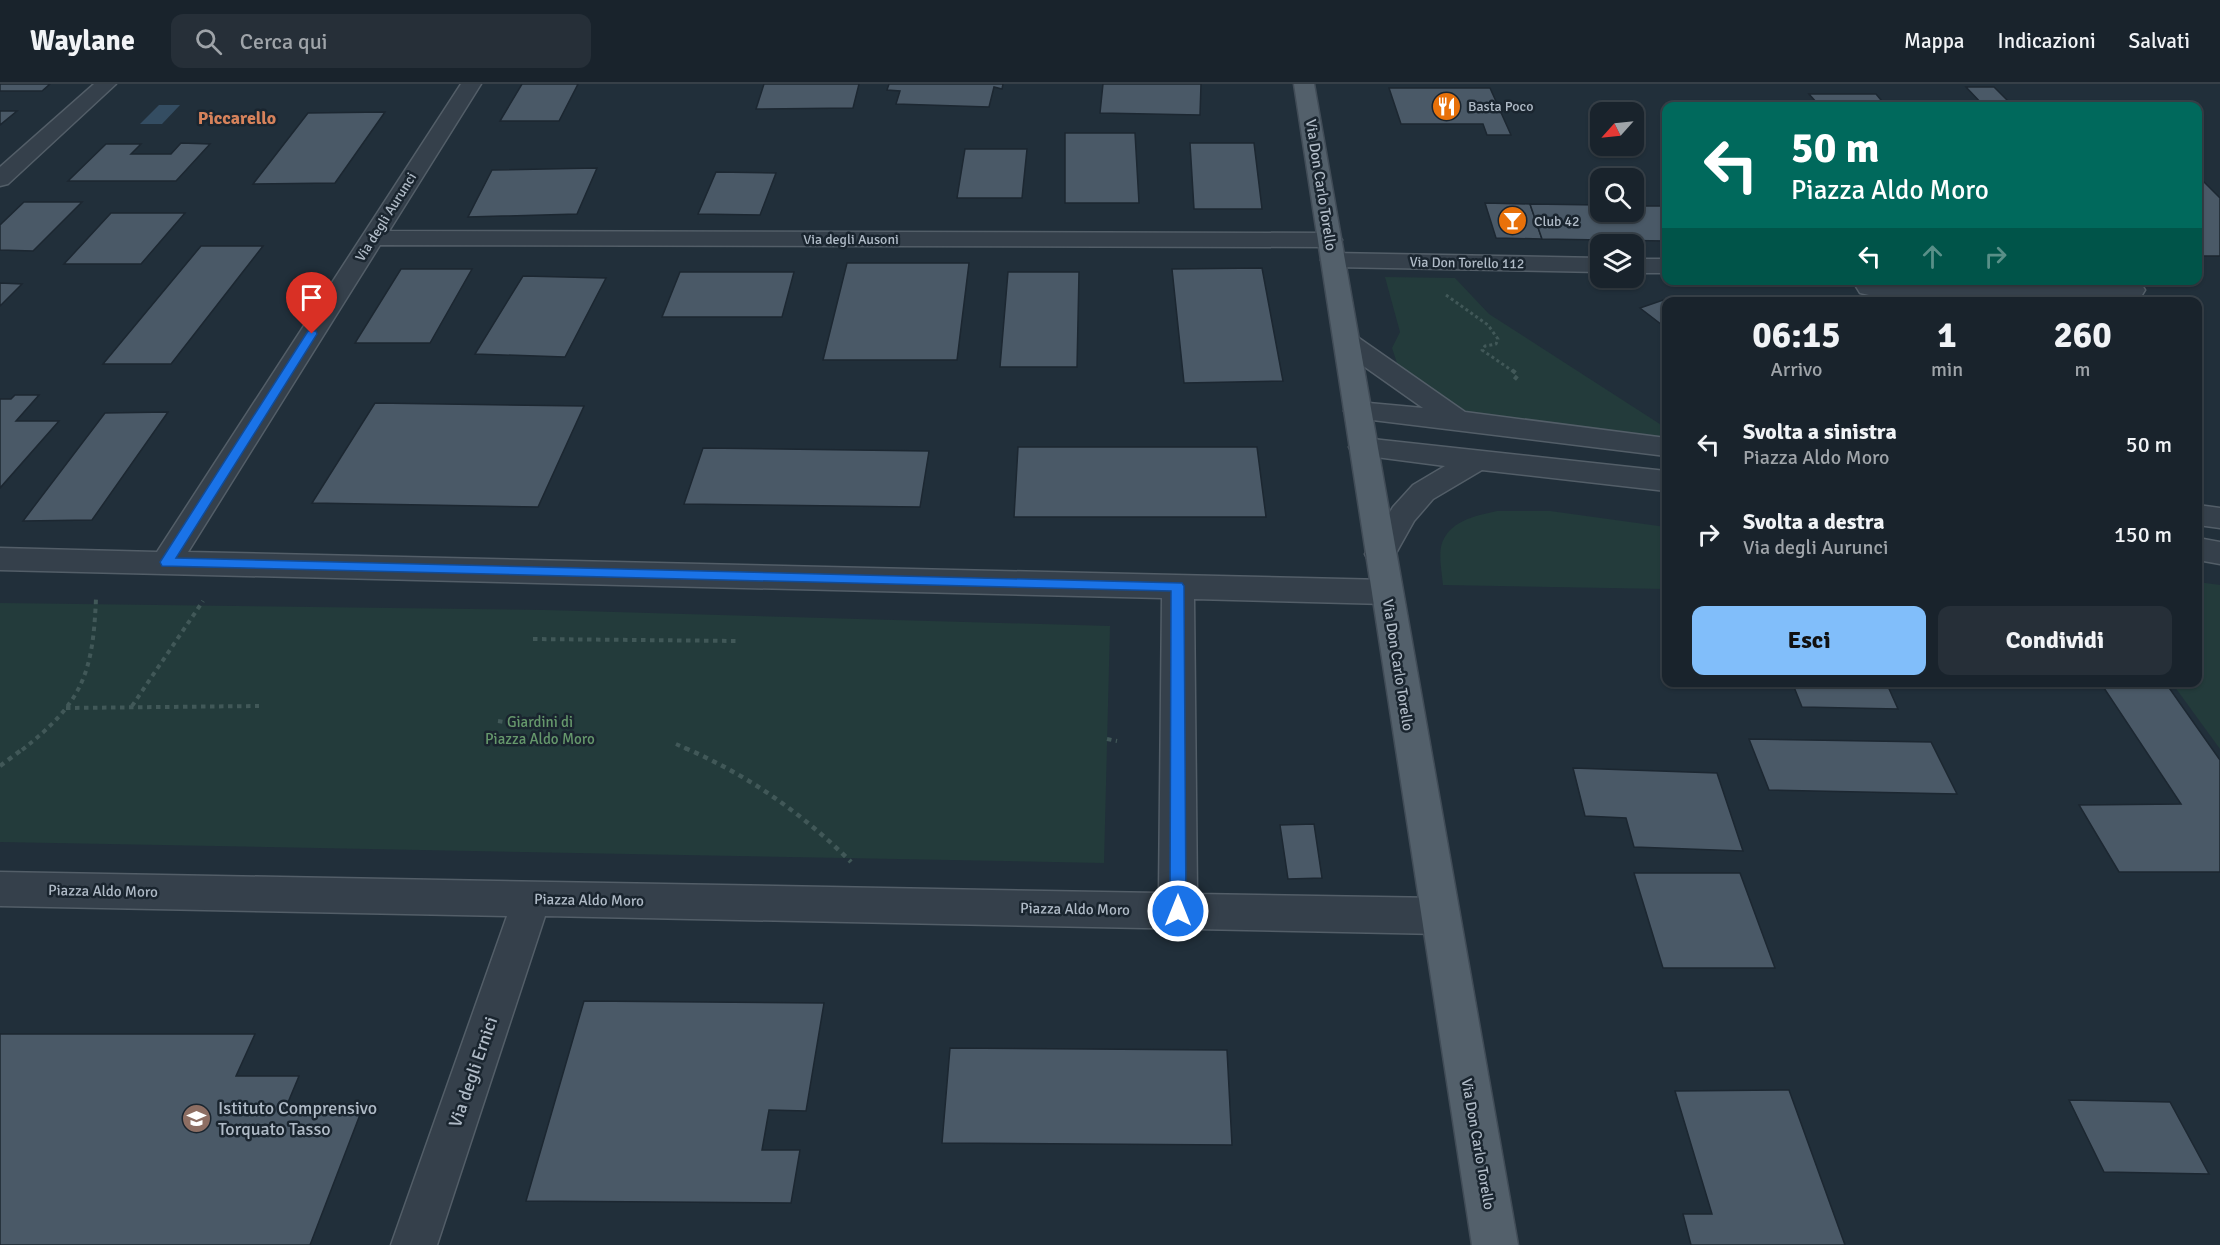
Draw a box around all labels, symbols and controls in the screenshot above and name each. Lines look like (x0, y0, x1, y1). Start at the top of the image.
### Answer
search box (171, 14, 591, 68)
text: Waylane (30, 24, 135, 58)
icon: search (192, 25, 225, 58)
text: Cerca qui (240, 28, 328, 55)
text: Mappa (1904, 28, 1965, 54)
text: Indicazioni (1998, 28, 2096, 54)
text: Salvati (2129, 28, 2190, 54)
restaurant icon: Basta Poco (1431, 90, 1463, 122)
place label: Basta Poco (1468, 98, 1533, 115)
north arrow (1590, 102, 1644, 156)
map controls (1590, 102, 1644, 288)
district label: Piccarello (198, 107, 276, 129)
street label: Via Don Carlo Torello (1302, 118, 1340, 252)
text: 50 m (1791, 123, 1880, 174)
icon: left (1692, 126, 1770, 204)
button: search (1590, 168, 1644, 222)
street label: Via degli Aurunci (352, 169, 420, 265)
text: Piazza Aldo Moro (1791, 174, 1989, 207)
bar icon: Club 42 (1497, 205, 1529, 237)
place label: Club 42 (1534, 213, 1580, 230)
street label: Via degli Ausoni (803, 231, 899, 248)
button: layers (1590, 234, 1644, 288)
icon: left (1853, 240, 1886, 273)
icon: ahead (1916, 240, 1949, 273)
icon: right (1979, 240, 2012, 273)
street label: Via Don Torello 112 (1409, 253, 1525, 273)
pin (286, 272, 337, 334)
icon: arrive (295, 281, 328, 314)
text: 06:15 (1752, 313, 1841, 358)
text: 1 (1937, 313, 1957, 358)
text: 260 (2053, 313, 2112, 358)
text: Arrivo (1771, 357, 1822, 382)
text: min (1931, 357, 1963, 382)
text: m (2075, 357, 2091, 382)
text: Svolta a sinistra (1743, 418, 1897, 445)
icon: left (1692, 428, 1725, 461)
text: 50 m (2126, 431, 2172, 458)
text: Piazza Aldo Moro (1743, 445, 1889, 470)
text: Svolta a destra (1743, 508, 1884, 535)
icon: right (1692, 518, 1725, 551)
text: 150 m (2114, 521, 2172, 548)
text: Via degli Aurunci (1743, 535, 1888, 560)
street label: Via Don Carlo Torello (1379, 598, 1417, 732)
button: Esci (1692, 606, 1926, 675)
button: Condividi (1938, 606, 2172, 675)
park label: Giardini di Piazza Aldo Moro (485, 713, 595, 748)
position arrow (1146, 879, 1210, 943)
street label: Piazza Aldo Moro (48, 881, 158, 901)
street label: Piazza Aldo Moro (534, 890, 644, 910)
street label: Piazza Aldo Moro (1020, 899, 1130, 919)
street label: Via degli Ernici (444, 1014, 502, 1130)
street label: Via Don Carlo Torello (1458, 1077, 1498, 1211)
place label: Istituto Comprensivo Torquato Tasso (218, 1097, 377, 1140)
school or university icon: Istituto Comprensivo Torquato Tasso (181, 1102, 213, 1134)

